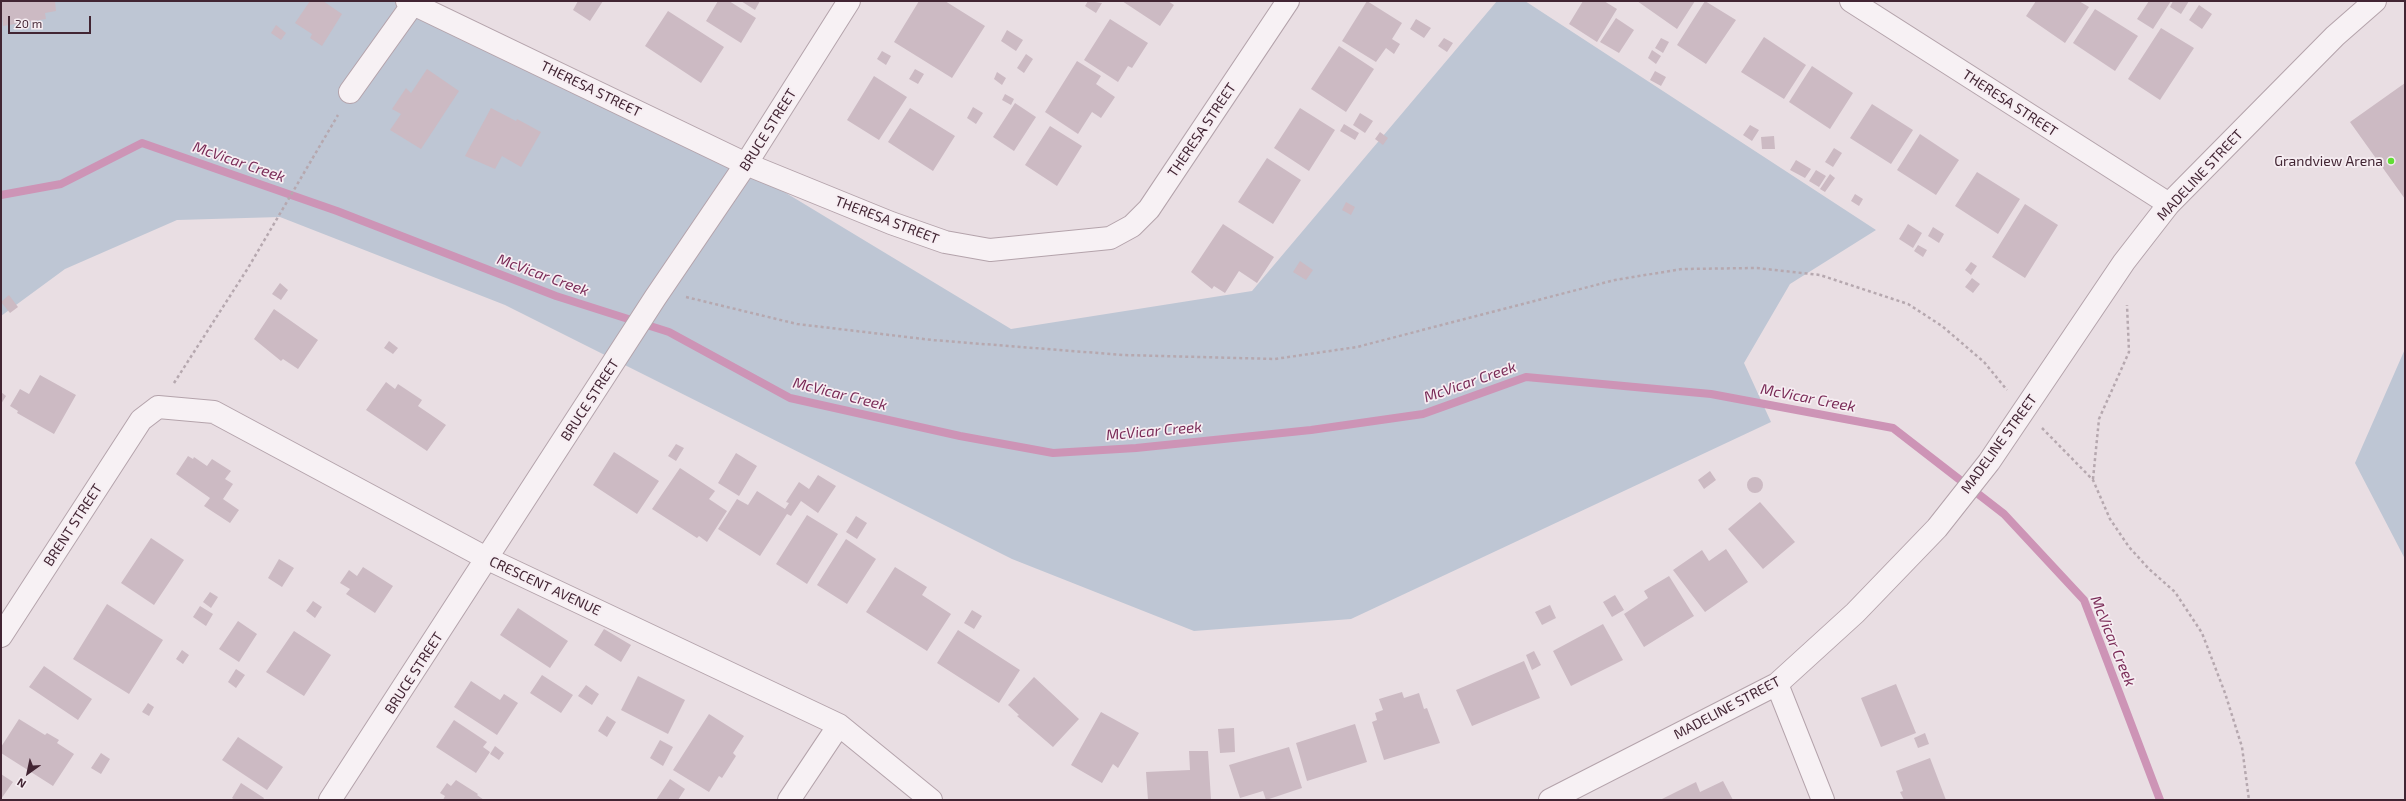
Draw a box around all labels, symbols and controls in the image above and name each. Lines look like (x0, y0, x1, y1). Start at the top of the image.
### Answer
scale bar (10, 8, 93, 34)
text: 20 m (15, 16, 42, 30)
street label: THERESA STREET (538, 57, 644, 121)
street label: THERESA STREET (1959, 66, 2061, 140)
street label: THERESA STREET (1164, 80, 1240, 180)
street label: BRUCE STREET (736, 86, 800, 174)
street label: MADELINE STREET (2154, 126, 2246, 224)
water label: McVicar Creek (191, 138, 287, 186)
place label: Grandview Arena (2274, 153, 2383, 169)
marker: Grandview Arena (2386, 156, 2396, 166)
street label: THERESA STREET (833, 192, 941, 248)
water label: McVicar Creek (495, 250, 591, 300)
street label: BRUCE STREET (557, 356, 623, 444)
water label: McVicar Creek (1422, 358, 1518, 406)
water label: McVicar Creek (791, 374, 889, 414)
water label: McVicar Creek (1759, 380, 1857, 416)
street label: MADELINE STREET (1957, 391, 2041, 497)
water label: McVicar Creek (1105, 418, 1203, 444)
street label: BRENT STREET (40, 481, 106, 569)
street label: CRESCENT AVENUE (487, 553, 603, 619)
water label: McVicar Creek (2087, 593, 2139, 689)
street label: BRUCE STREET (381, 629, 447, 717)
street label: MADELINE STREET (1671, 673, 1783, 743)
north arrow (8, 753, 48, 793)
text: N (14, 776, 28, 791)

